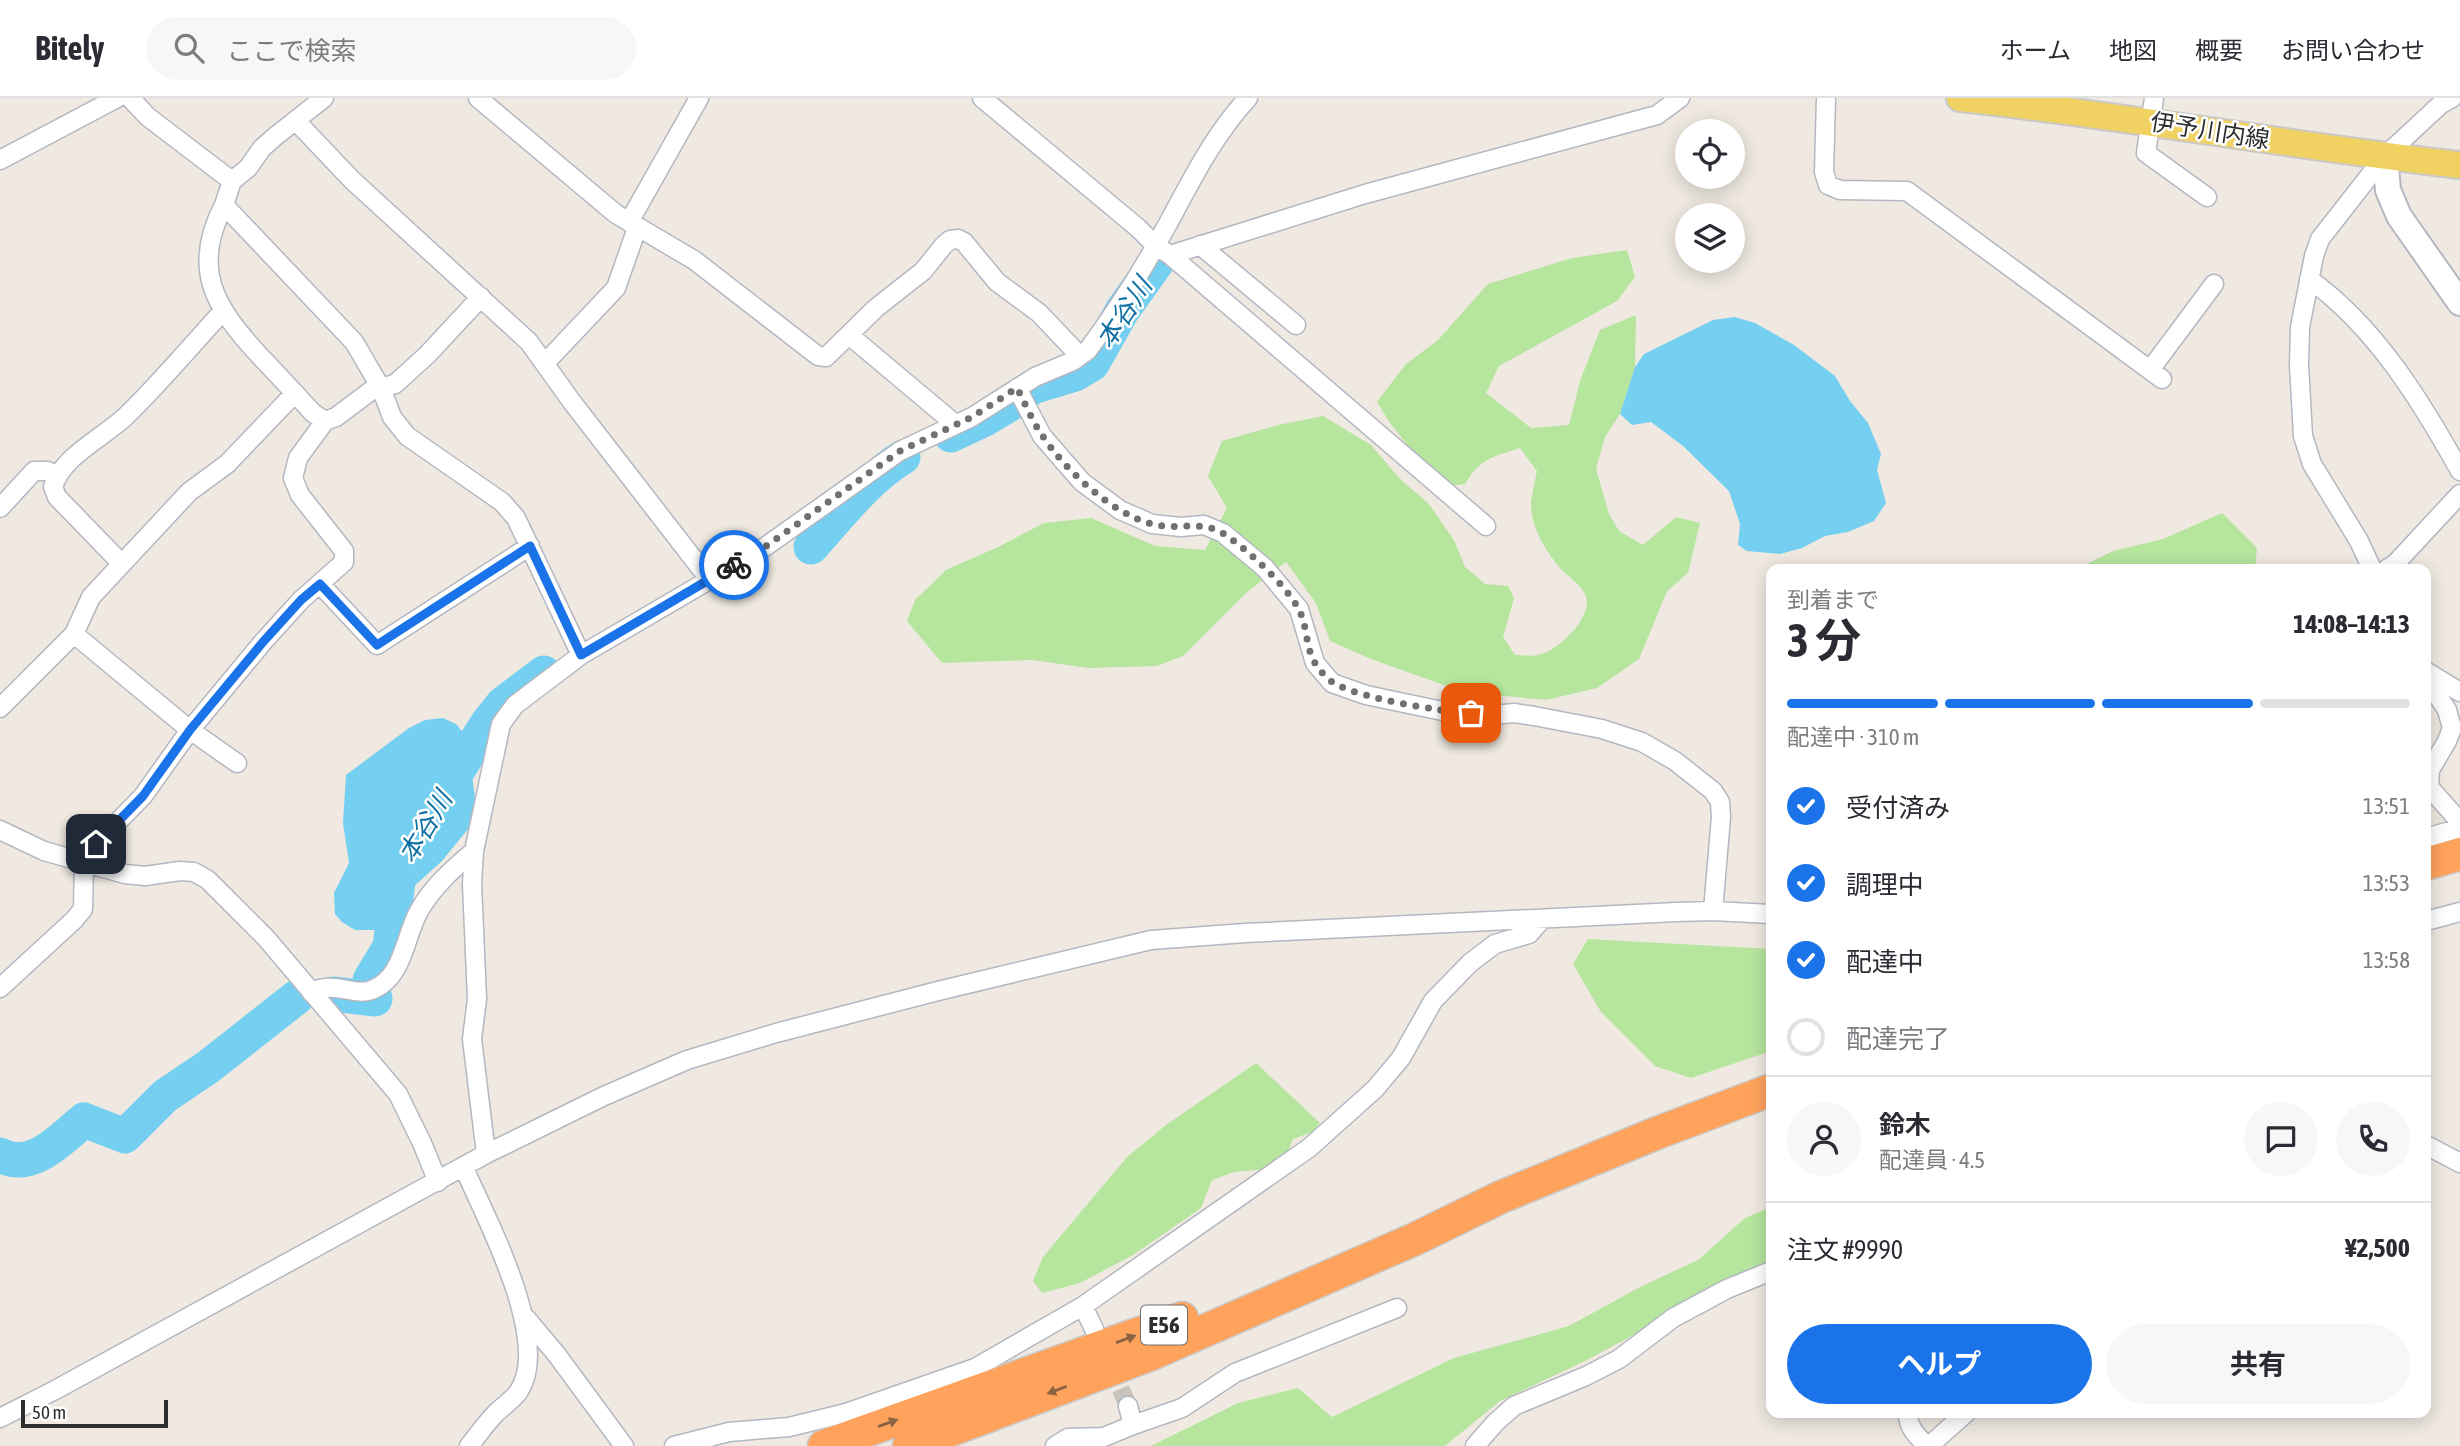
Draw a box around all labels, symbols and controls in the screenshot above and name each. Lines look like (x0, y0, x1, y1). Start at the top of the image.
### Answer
search box (146, 17, 636, 80)
text: Bitely (35, 29, 104, 67)
icon: search (170, 29, 208, 67)
text: ここで検索 (226, 36, 356, 66)
text: ホーム (2000, 37, 2071, 64)
text: 地図 (2109, 37, 2157, 64)
text: 概要 (2195, 37, 2243, 64)
text: お問い合わせ (2281, 37, 2425, 64)
street label: 伊予川内線 (2149, 108, 2271, 153)
map controls (1675, 119, 1745, 273)
button: locate (1675, 119, 1745, 189)
button: layers (1675, 203, 1745, 273)
water label: 本谷川 (1090, 270, 1159, 354)
courier (699, 530, 769, 600)
icon: bike (715, 546, 753, 584)
text: 到着まで (1787, 587, 1879, 613)
text: 14:08–14:13 (2293, 609, 2410, 639)
text: 3 分 (1787, 614, 1861, 667)
pin (1441, 683, 1501, 743)
icon: bag (1452, 694, 1490, 732)
text: 配達中 · 310 m (1787, 724, 1919, 750)
water label: 本谷川 (392, 783, 459, 868)
icon: check (1787, 787, 1825, 825)
text: 受付済み (1846, 793, 1950, 823)
text: 13:51 (2363, 793, 2410, 819)
pin (66, 814, 126, 874)
icon: home (77, 825, 115, 863)
icon: check (1787, 864, 1825, 902)
text: 調理中 (1846, 870, 1924, 900)
text: 13:53 (2363, 870, 2410, 896)
icon: check (1787, 941, 1825, 979)
text: 配達中 (1846, 947, 1924, 977)
text: 13:58 (2363, 947, 2410, 973)
text: 配達完了 (1846, 1024, 1950, 1054)
button: person (1787, 1102, 1861, 1176)
button: chat (2244, 1102, 2318, 1176)
button: phone (2336, 1102, 2410, 1176)
text: 鈴木 (1879, 1110, 1931, 1140)
text: 配達員 · 4.5 (1879, 1147, 1985, 1173)
text: ¥2,500 (2345, 1233, 2410, 1263)
text: 注文 #9990 (1787, 1235, 1903, 1265)
road number: E56 (1141, 1306, 1187, 1344)
button: ヘルプ (1787, 1324, 2092, 1404)
button: 共有 (2106, 1324, 2410, 1404)
one-way arrow (1115, 1333, 1136, 1344)
one-way arrow (1046, 1384, 1067, 1395)
scale bar (21, 1397, 168, 1429)
text: 50 m (32, 1401, 66, 1423)
one-way arrow (878, 1418, 899, 1429)

